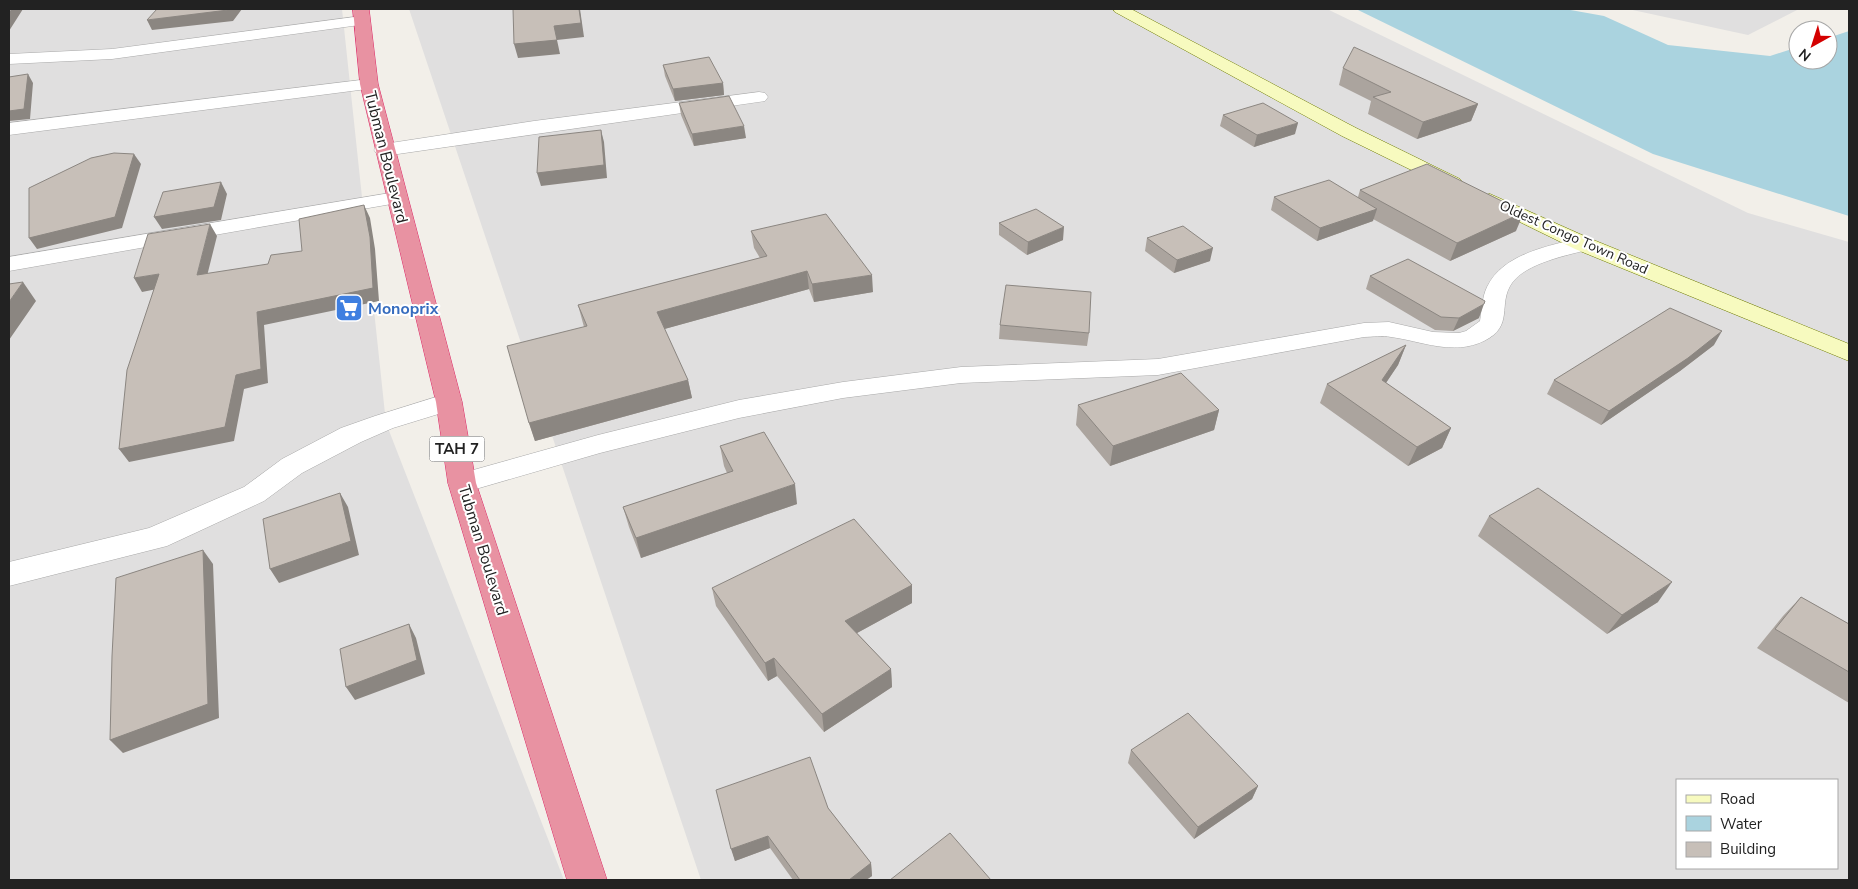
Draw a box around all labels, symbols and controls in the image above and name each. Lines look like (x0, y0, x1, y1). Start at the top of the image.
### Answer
north arrow (1788, 20, 1838, 70)
text: N (1795, 44, 1815, 65)
street label: Tubman Boulevard (359, 89, 413, 226)
street label: Oldest Congo Town Road (1496, 196, 1651, 279)
supermarket icon: Monoprix (334, 293, 364, 323)
place label: Monoprix (368, 298, 439, 320)
road number: TAH 7 (430, 436, 484, 462)
street label: Tubman Boulevard (453, 482, 513, 618)
legend (1676, 779, 1838, 869)
text: Road (1720, 789, 1755, 809)
text: Water (1720, 814, 1763, 834)
text: Building (1720, 839, 1776, 859)

